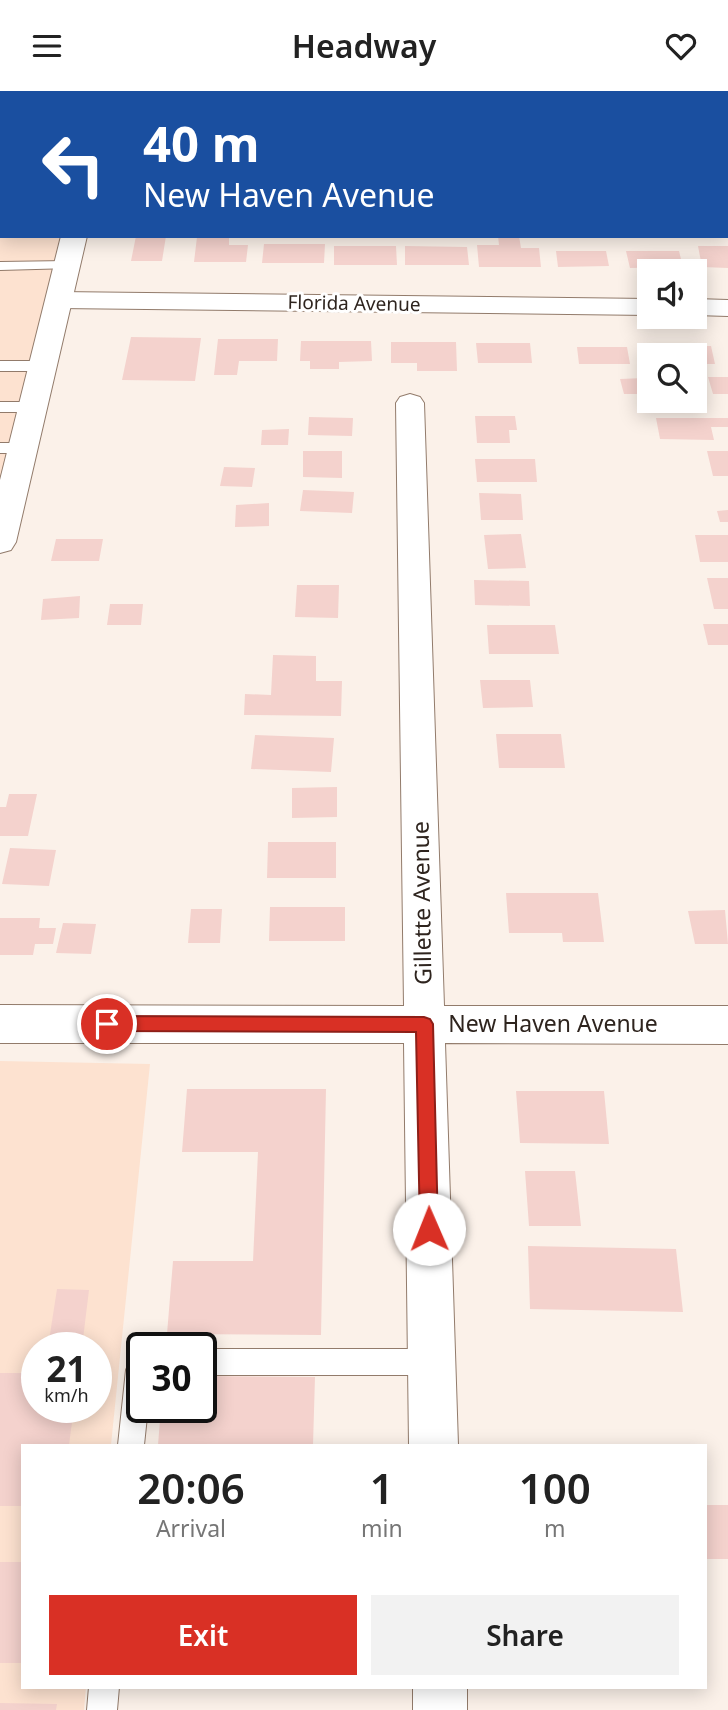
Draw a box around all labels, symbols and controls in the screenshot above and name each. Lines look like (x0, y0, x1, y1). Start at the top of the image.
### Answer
text: Headway (292, 24, 436, 67)
icon: menu (28, 27, 66, 65)
icon: heart (662, 27, 700, 65)
text: 40 m (143, 110, 260, 176)
icon: left (28, 119, 119, 210)
text: New Haven Avenue (143, 173, 435, 216)
map controls (637, 259, 707, 413)
button: sound (637, 259, 707, 329)
street label: Florida Avenue (287, 289, 421, 317)
button: search (637, 343, 707, 413)
street label: Gillette Avenue (404, 821, 438, 985)
pin (77, 994, 137, 1054)
icon: arrive (88, 1005, 126, 1043)
street label: New Haven Avenue (448, 1007, 658, 1039)
position arrow (392, 1192, 466, 1266)
speed limit sign: 30 (126, 1332, 217, 1423)
text: 21 (46, 1345, 87, 1392)
text: km/h (44, 1383, 89, 1407)
text: 20:06 (137, 1459, 245, 1516)
text: 1 (370, 1459, 394, 1516)
text: 100 (519, 1459, 591, 1516)
text: Arrival (156, 1512, 226, 1544)
text: min (361, 1512, 403, 1544)
text: m (544, 1512, 566, 1544)
button: Exit (49, 1595, 357, 1675)
button: Share (371, 1595, 679, 1675)

